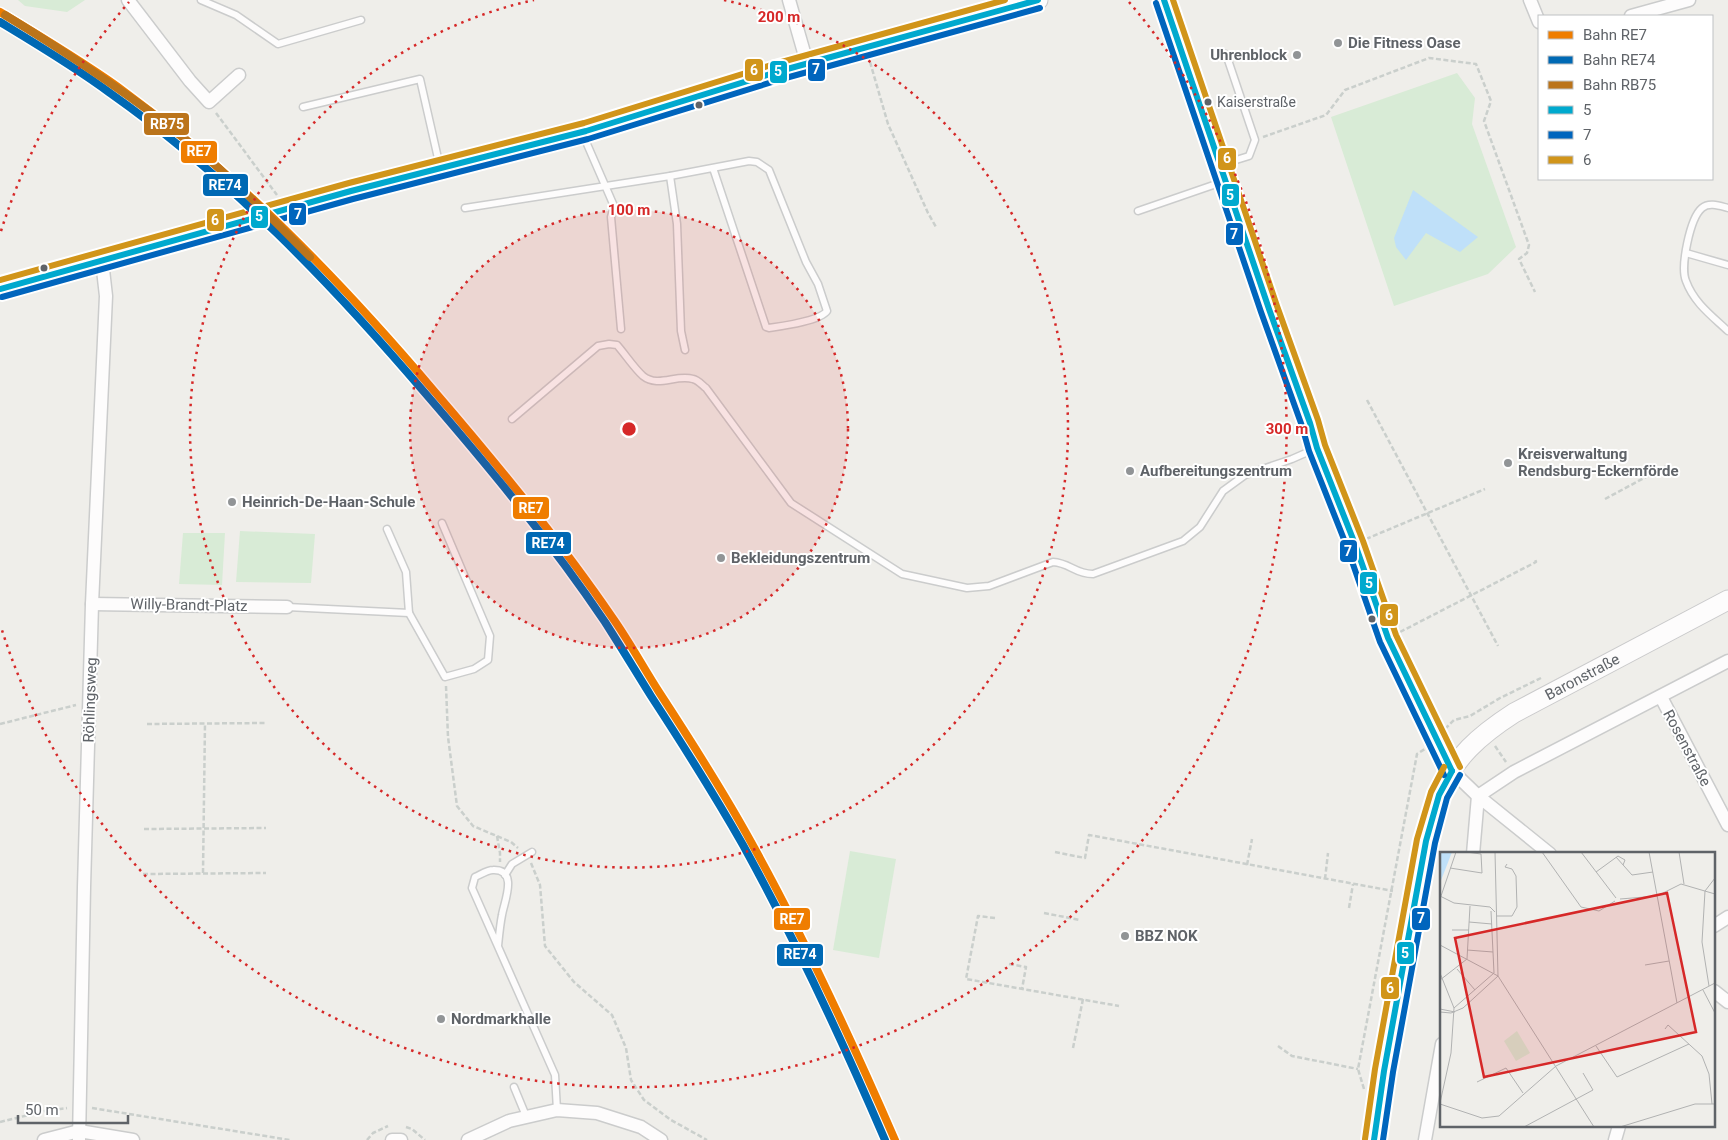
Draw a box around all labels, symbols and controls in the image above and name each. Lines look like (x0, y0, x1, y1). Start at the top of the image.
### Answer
text: 200 m (758, 8, 800, 26)
legend (1538, 15, 1713, 180)
text: Bahn RE7 (1583, 26, 1647, 44)
place label: Die Fitness Oase (1348, 34, 1461, 52)
marker: Die Fitness Oase (1332, 37, 1344, 49)
place label: Uhrenblock (1210, 46, 1288, 64)
marker: Uhrenblock (1291, 49, 1303, 61)
text: Bahn RE74 (1583, 51, 1656, 69)
line badge: 6 (744, 58, 764, 82)
line badge: 7 (807, 58, 826, 82)
line badge: 5 (769, 60, 788, 84)
text: 7 (812, 61, 820, 77)
text: 6 (750, 62, 758, 78)
text: 5 (774, 63, 782, 79)
text: Bahn RB75 (1583, 76, 1656, 94)
place label: Kaiserstraße (1217, 94, 1296, 110)
marker: Kaiserstraße (1203, 97, 1213, 107)
unlabelled marker (694, 100, 704, 110)
text: 5 (1583, 101, 1591, 119)
line badge: RB75 (143, 112, 190, 136)
text: RB75 (150, 116, 184, 132)
text: 7 (1583, 126, 1591, 144)
line badge: RE7 (180, 140, 218, 164)
text: RE7 (187, 143, 211, 159)
line badge: 6 (1217, 147, 1237, 171)
text: 6 (1223, 150, 1231, 166)
text: 6 (1583, 151, 1591, 169)
line badge: RE74 (202, 173, 249, 197)
text: RE74 (209, 177, 241, 193)
line badge: 5 (1221, 183, 1240, 207)
text: 5 (1226, 187, 1234, 203)
text: 100 m (608, 201, 650, 219)
line badge: 7 (288, 202, 307, 226)
line badge: 5 (250, 205, 269, 229)
text: 7 (294, 206, 302, 222)
line badge: 6 (206, 208, 225, 232)
text: 5 (255, 208, 263, 224)
text: 6 (211, 212, 219, 228)
line badge: 7 (1225, 222, 1244, 246)
text: 7 (1230, 226, 1238, 242)
unlabelled marker (39, 263, 49, 273)
centre of rings (620, 420, 638, 438)
text: 300 m (1266, 420, 1308, 438)
place label: Kreisverwaltung Rendsburg-Eckernförde (1518, 445, 1679, 480)
marker: Kreisverwaltung Rendsburg-Eckernförde (1502, 457, 1514, 469)
place label: Aufbereitungszentrum (1140, 462, 1292, 480)
marker: Aufbereitungszentrum (1124, 465, 1136, 477)
place label: Heinrich-De-Haan-Schule (242, 493, 415, 511)
marker: Heinrich-De-Haan-Schule (226, 496, 238, 508)
line badge: RE7 (512, 496, 550, 520)
text: RE7 (519, 500, 543, 516)
line badge: RE74 (525, 531, 572, 555)
text: RE74 (532, 535, 564, 551)
line badge: 7 (1339, 539, 1358, 563)
text: 7 (1344, 543, 1352, 559)
place label: Bekleidungszentrum (731, 549, 870, 567)
marker: Bekleidungszentrum (715, 552, 727, 564)
line badge: 5 (1359, 571, 1378, 595)
text: 5 (1365, 575, 1373, 591)
street label: Willy-Brandt-Platz (130, 595, 248, 615)
line badge: 6 (1379, 603, 1399, 627)
text: 6 (1385, 607, 1393, 623)
unlabelled marker (1367, 614, 1377, 624)
street label: Baronstraße (1542, 650, 1623, 704)
street label: Röhlingsweg (80, 657, 100, 743)
street label: Rosenstraße (1659, 707, 1715, 789)
inset map (1440, 852, 1716, 1128)
line badge: RE7 (773, 907, 811, 931)
line badge: 7 (1411, 907, 1431, 931)
text: 7 (1417, 910, 1425, 926)
text: RE7 (780, 911, 804, 927)
place label: BBZ NOK (1135, 927, 1198, 945)
marker: BBZ NOK (1119, 930, 1131, 942)
line badge: 5 (1396, 941, 1415, 965)
line badge: RE74 (776, 943, 824, 967)
text: 5 (1401, 945, 1409, 961)
text: RE74 (784, 946, 816, 962)
line badge: 6 (1380, 976, 1400, 1000)
text: 6 (1386, 980, 1394, 996)
place label: Nordmarkhalle (451, 1010, 551, 1028)
marker: Nordmarkhalle (435, 1013, 447, 1025)
scale bar (18, 1092, 128, 1124)
text: 50 m (25, 1101, 59, 1119)

